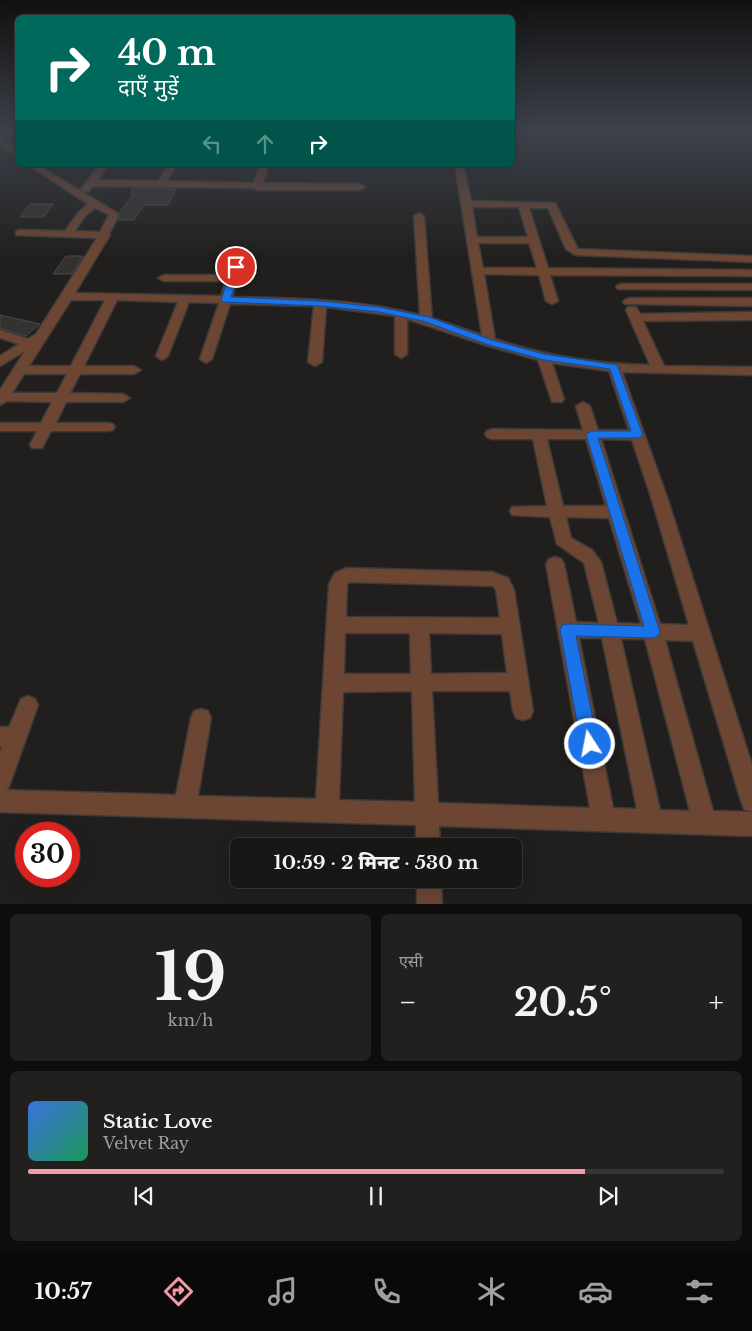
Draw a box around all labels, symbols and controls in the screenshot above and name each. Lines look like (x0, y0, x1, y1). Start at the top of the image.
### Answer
text: 40 m (118, 31, 216, 74)
icon: right (35, 35, 100, 100)
text: दाएँ मुड़ें (118, 74, 179, 101)
icon: left (198, 130, 226, 158)
icon: ahead (251, 130, 279, 158)
icon: right (304, 130, 332, 158)
pin (215, 246, 257, 288)
icon: arrive (222, 253, 250, 281)
position arrow (563, 717, 615, 769)
speed limit sign: 30 (15, 822, 80, 887)
text: 10:59 · 2 मिनट · 530 m (273, 851, 479, 874)
text: 19 (154, 937, 227, 1018)
text: एसी (399, 951, 423, 971)
text: 20.5° (514, 979, 612, 1026)
text: − (399, 985, 417, 1020)
text: + (709, 985, 724, 1020)
text: km/h (168, 1010, 213, 1030)
text: Static Love (103, 1110, 213, 1133)
text: Velvet Ray (103, 1133, 189, 1153)
icon: previous (130, 1182, 158, 1210)
icon: pause (362, 1182, 390, 1210)
icon: next (594, 1182, 622, 1210)
icon: directions (161, 1274, 196, 1309)
icon: music (265, 1274, 300, 1309)
icon: phone (369, 1274, 404, 1309)
icon: climate (474, 1274, 509, 1309)
icon: car (578, 1274, 613, 1309)
icon: filters (682, 1274, 717, 1309)
text: 10:57 (35, 1278, 92, 1305)

